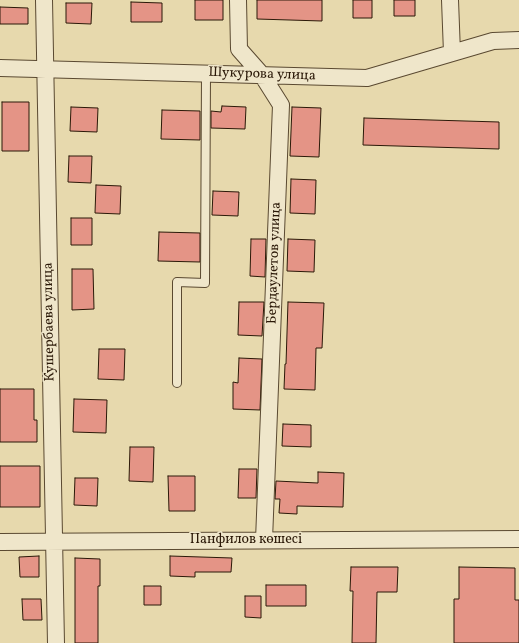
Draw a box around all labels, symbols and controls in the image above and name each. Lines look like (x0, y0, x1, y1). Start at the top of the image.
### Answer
street label: Шукурова улица (208, 65, 316, 85)
street label: Бердаулетов улица (264, 202, 286, 324)
street label: Кушербаева улица (41, 262, 59, 382)
street label: Панфилов көшесі (190, 532, 302, 548)

